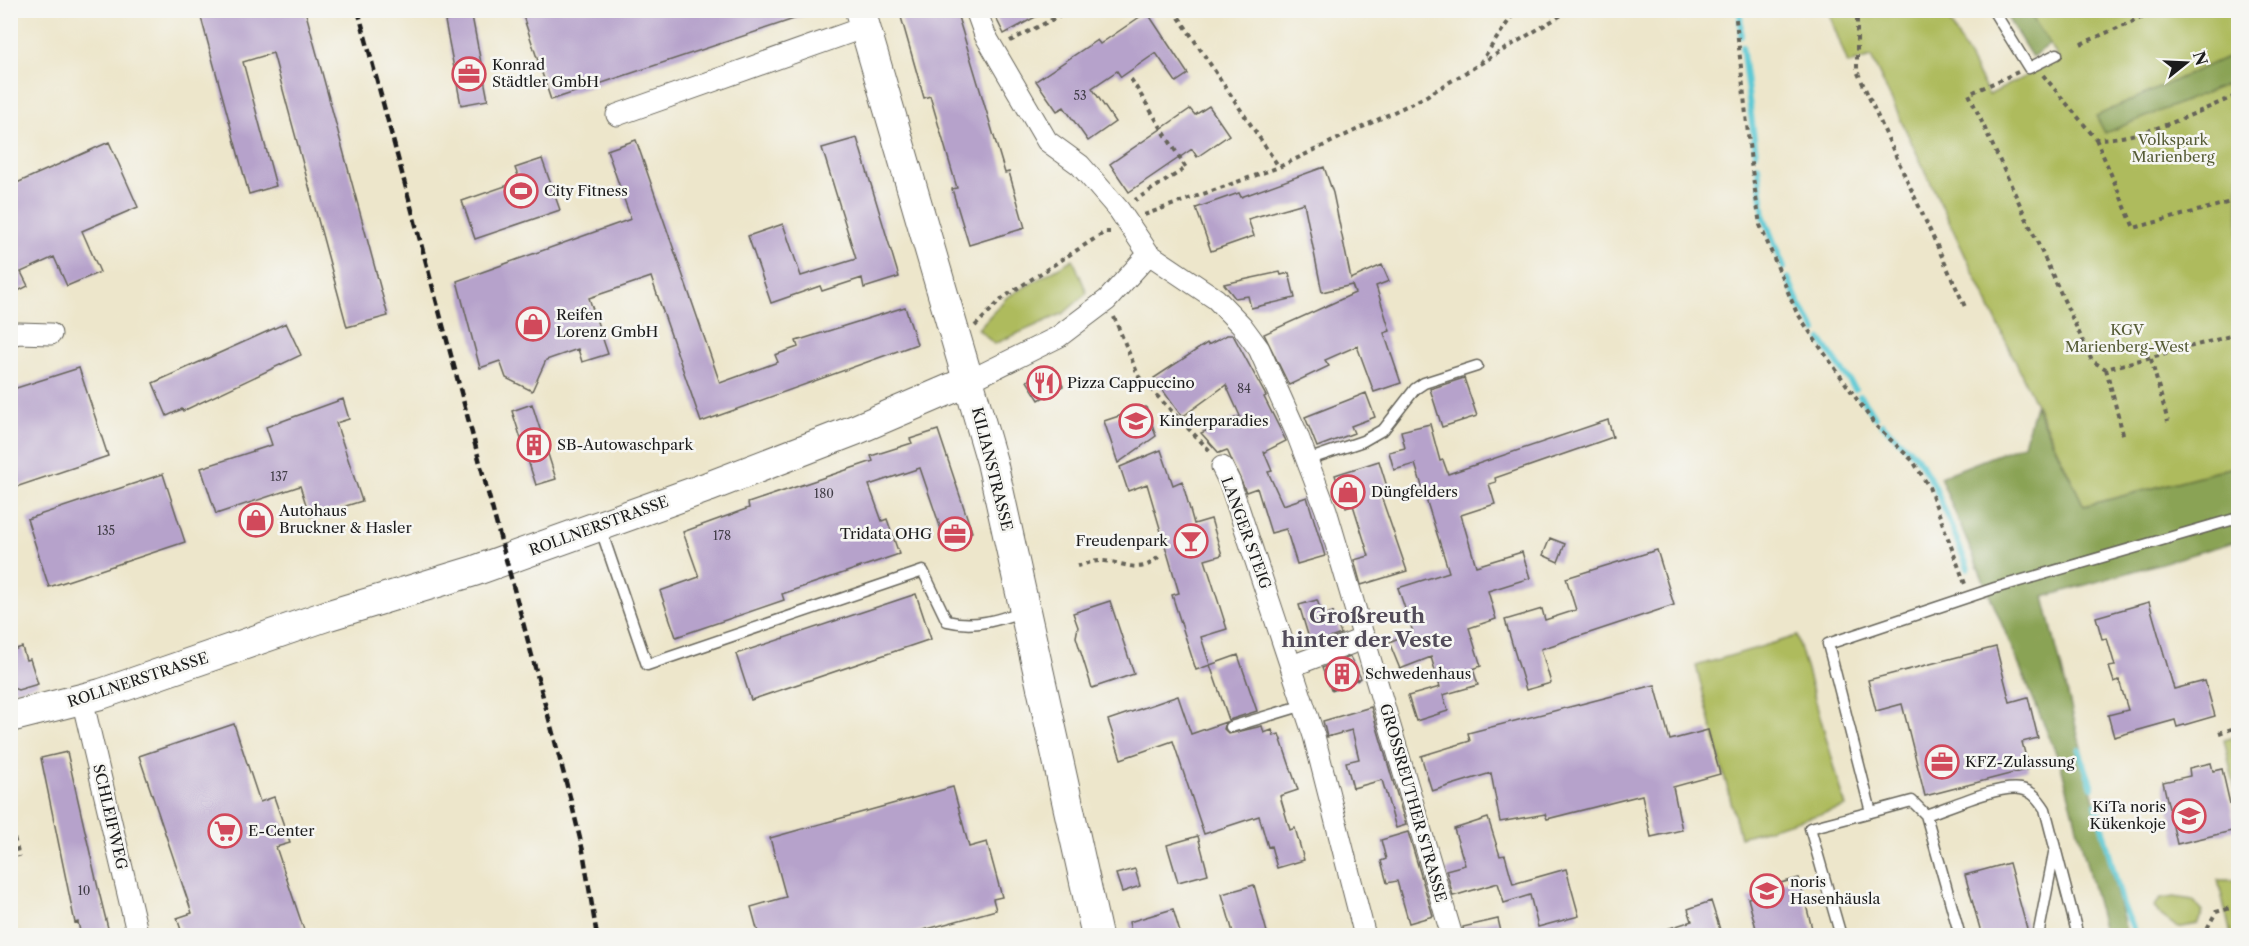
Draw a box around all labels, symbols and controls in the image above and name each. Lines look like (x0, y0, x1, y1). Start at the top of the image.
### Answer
north arrow (2156, 33, 2216, 93)
text: N (2189, 49, 2212, 68)
place label: Konrad Städtler GmbH (492, 55, 599, 91)
office icon: Konrad Städtler GmbH (451, 56, 487, 92)
house number: 53 (1073, 88, 1087, 103)
park label: Volkspark Marienberg (2131, 130, 2215, 166)
sports icon: City Fitness (503, 173, 539, 209)
place label: City Fitness (544, 181, 628, 200)
place label: Reifen Lorenz GmbH (556, 305, 658, 341)
shop icon: Reifen Lorenz GmbH (515, 306, 551, 342)
park label: KGV Marienberg-West (2065, 320, 2190, 356)
restaurant icon: Pizza Cappuccino (1026, 365, 1062, 401)
place label: Pizza Cappuccino (1067, 373, 1195, 392)
house number: 84 (1237, 381, 1251, 396)
school or university icon: Kinderparadies (1118, 403, 1154, 439)
street label: KILIANSTRASSE (968, 405, 1017, 533)
place label: Kinderparadies (1159, 411, 1268, 430)
building icon: SB-Autowaschpark (516, 427, 552, 463)
place label: SB-Autowaschpark (557, 435, 694, 454)
house number: 137 (270, 469, 288, 484)
street label: LANGER STEIG (1217, 474, 1276, 592)
shop icon: Düngfelders (1330, 474, 1366, 510)
place label: Düngfelders (1371, 482, 1458, 501)
house number: 180 (814, 486, 834, 501)
street label: ROLLNERSTRASSE (526, 491, 671, 560)
place label: Autohaus Bruckner & Hasler (278, 501, 412, 537)
shop icon: Autohaus Bruckner & Hasler (238, 502, 274, 538)
office icon: Tridata OHG (937, 516, 973, 552)
house number: 135 (97, 523, 115, 538)
bar icon: Freudenpark (1173, 523, 1209, 559)
place label: Tridata OHG (840, 524, 932, 543)
house number: 178 (713, 528, 731, 543)
place label: Freudenpark (1075, 531, 1169, 550)
district label: Großreuth hinter der Veste (1282, 603, 1452, 652)
street label: ROLLNERSTRASSE (65, 648, 211, 711)
building icon: Schwedenhaus (1324, 656, 1360, 692)
place label: Schwedenhaus (1365, 664, 1471, 683)
street label: GROSSREUTHER STRASSE (1376, 701, 1451, 904)
office icon: KFZ-Zulassung (1924, 744, 1960, 780)
place label: KFZ-Zulassung (1965, 752, 2075, 771)
street label: SCHLEIFWEG (89, 762, 132, 872)
place label: KiTa noris Kükenkoje (2090, 797, 2166, 833)
school or university icon: KiTa noris Kükenkoje (2171, 798, 2207, 834)
supermarket icon: E-Center (207, 813, 243, 849)
place label: E-Center (248, 821, 315, 840)
place label: noris Hasenhäusla (1790, 872, 1880, 908)
school or university icon: noris Hasenhäusla (1749, 873, 1785, 909)
house number: 10 (78, 883, 90, 898)

